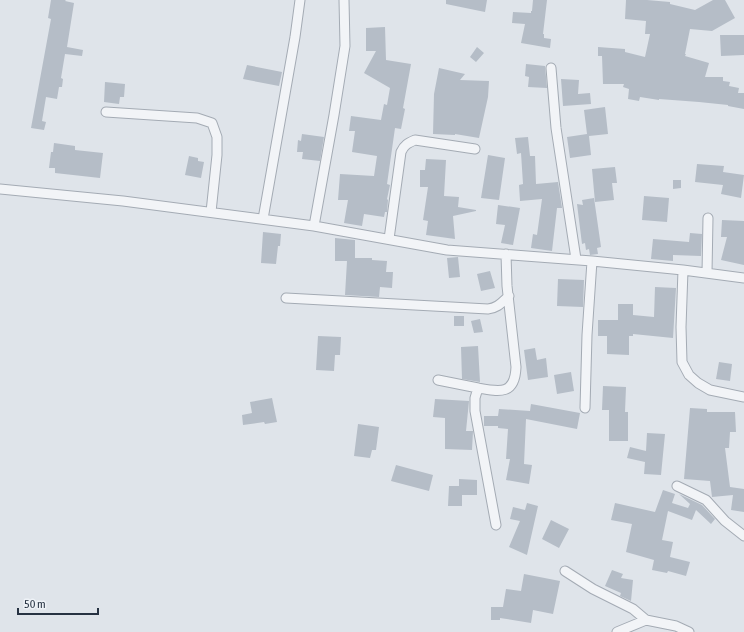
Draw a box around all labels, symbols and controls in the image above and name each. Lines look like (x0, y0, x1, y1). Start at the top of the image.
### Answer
scale bar (18, 590, 98, 616)
text: 50 m (24, 597, 46, 611)

